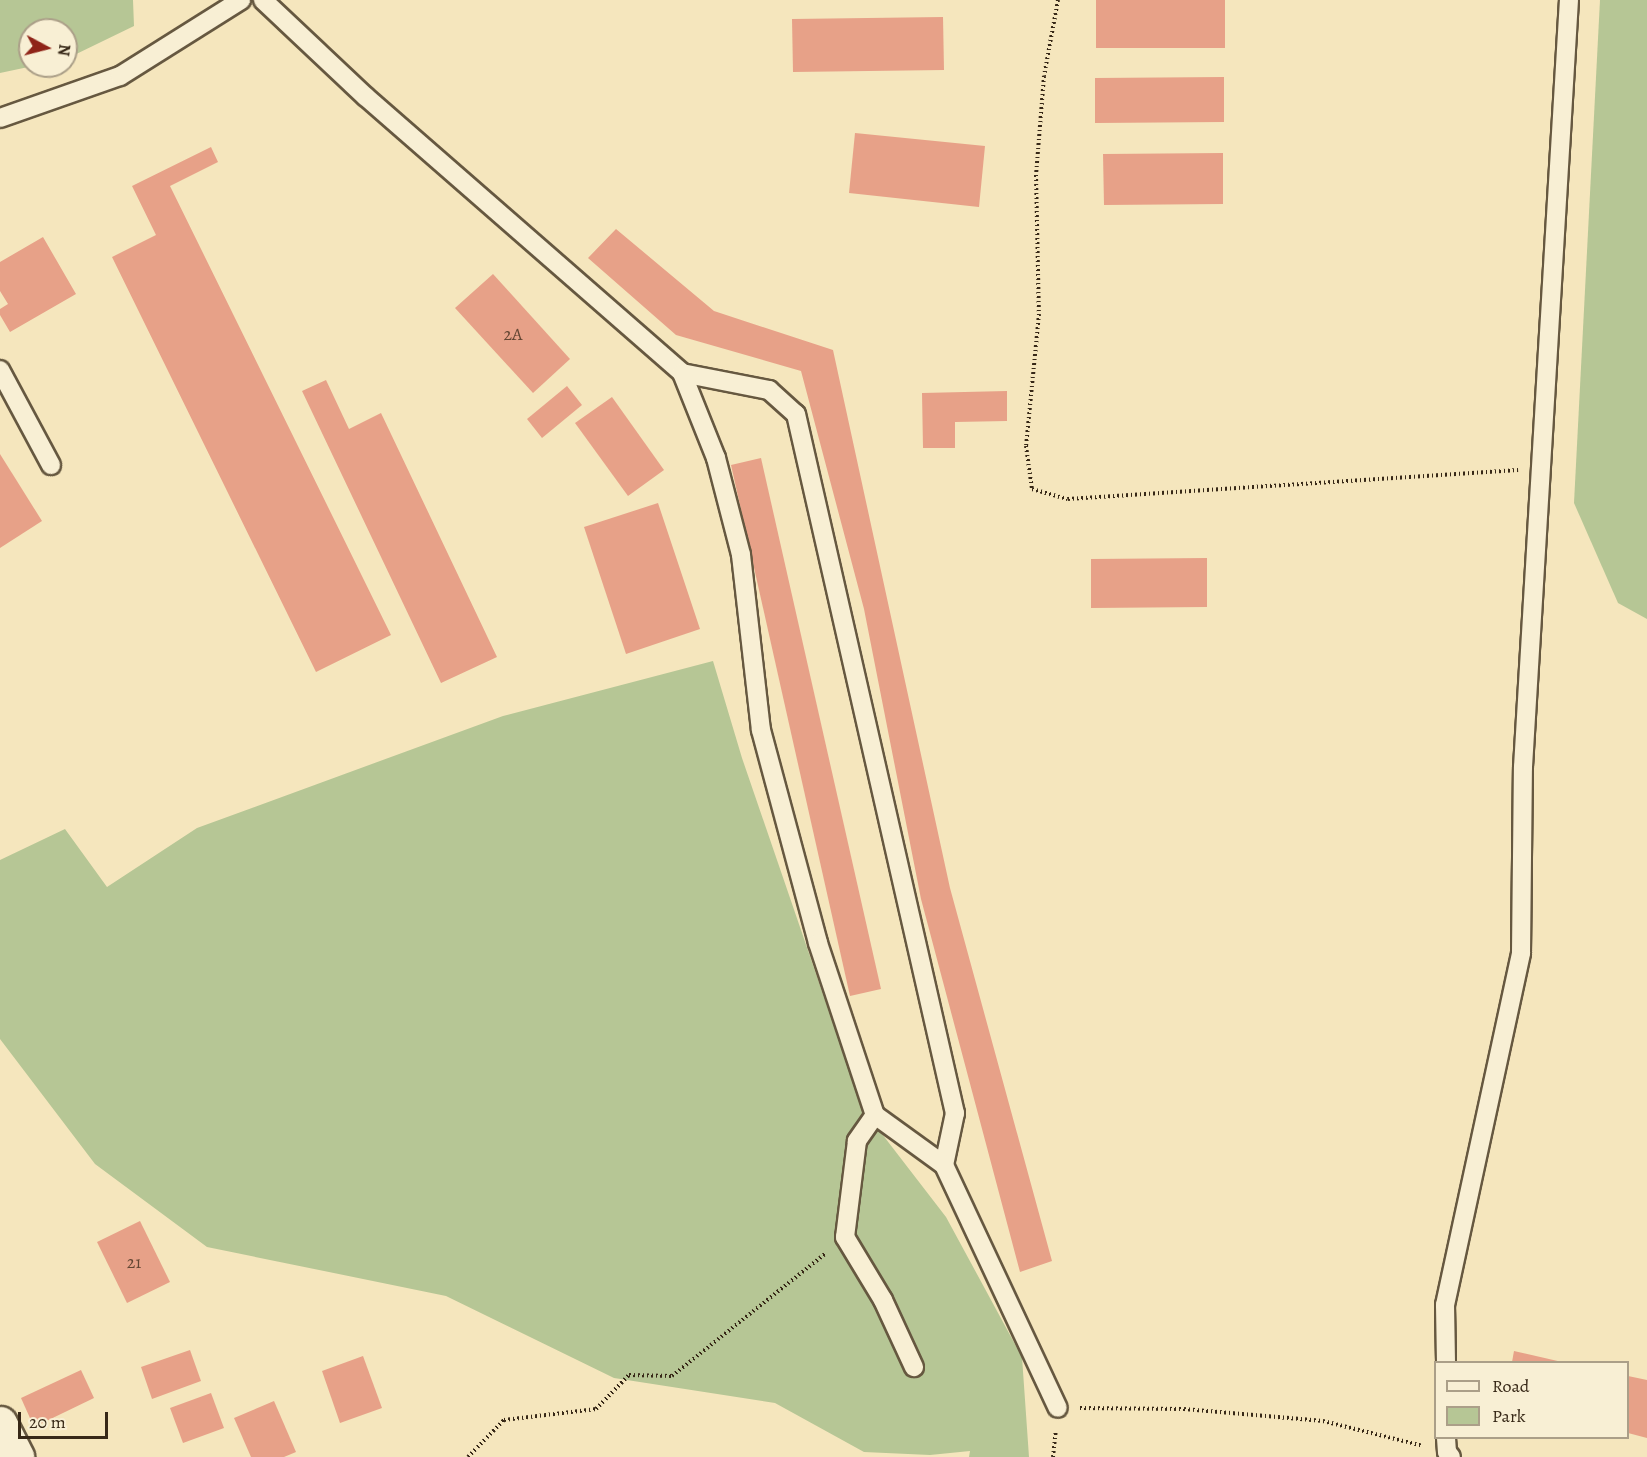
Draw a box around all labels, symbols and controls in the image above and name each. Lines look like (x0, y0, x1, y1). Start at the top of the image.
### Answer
north arrow (18, 18, 78, 78)
text: N (52, 43, 76, 57)
house number: 2А (503, 323, 523, 345)
house number: 21 (127, 1251, 141, 1273)
legend (1434, 1361, 1629, 1439)
text: Road (1492, 1374, 1529, 1398)
scale bar (21, 1400, 111, 1438)
text: Park (1492, 1404, 1526, 1428)
text: 20 m (29, 1410, 66, 1434)

